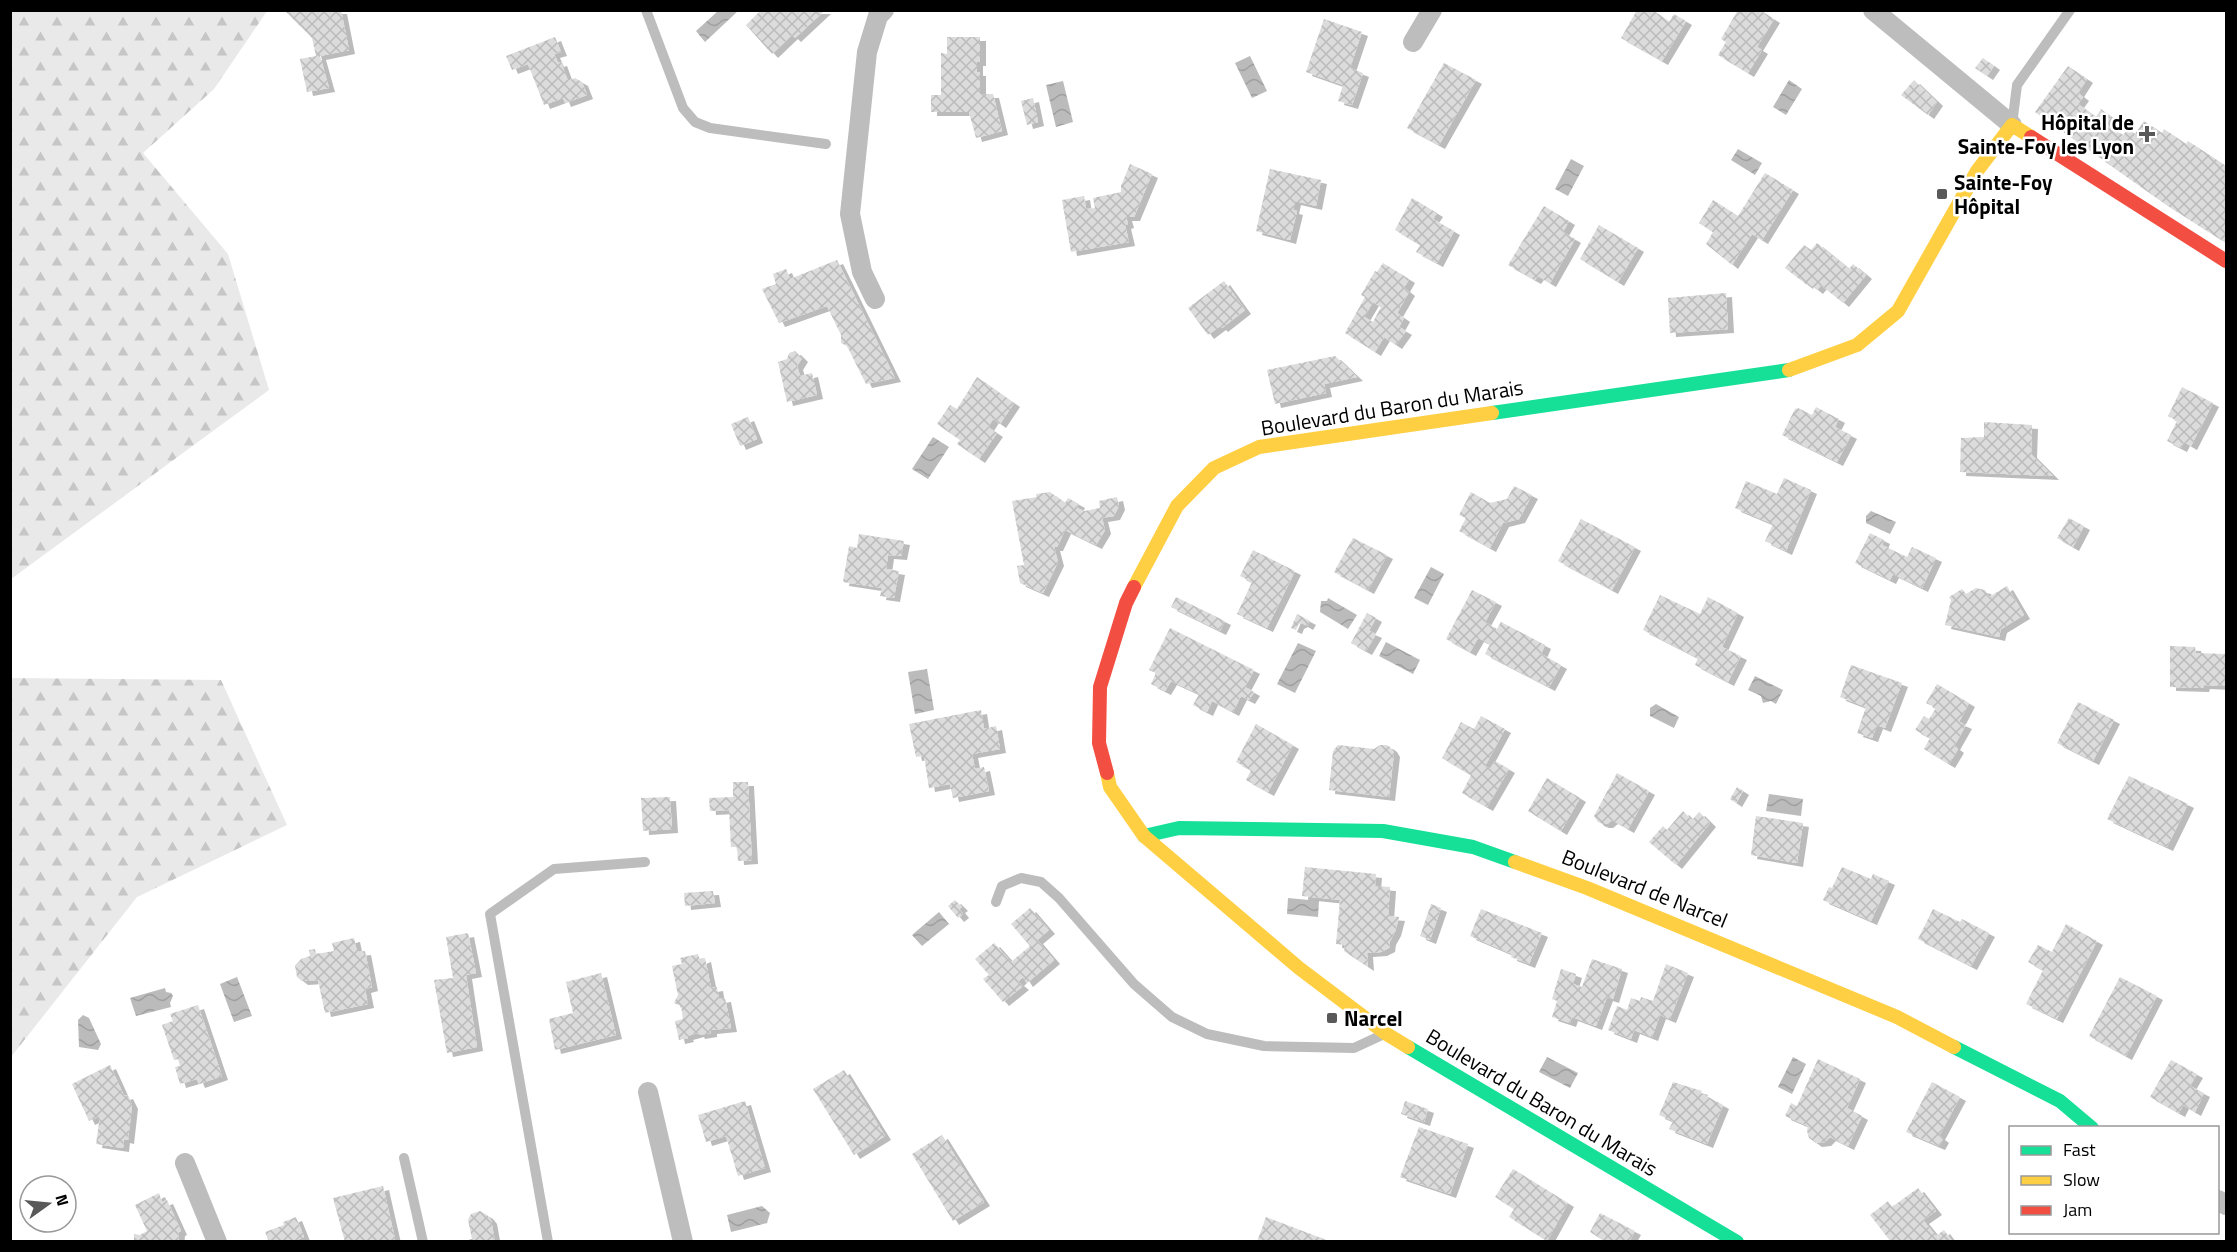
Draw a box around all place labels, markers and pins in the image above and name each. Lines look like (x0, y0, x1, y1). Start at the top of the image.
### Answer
place label: Hôpital de Sainte-Foy les Lyon (1958, 106, 2134, 162)
marker: Hôpital de Sainte-Foy les Lyon (2138, 125, 2156, 143)
place label: Sainte-Foy Hôpital (1954, 166, 2053, 222)
marker: Sainte-Foy Hôpital (1935, 187, 1949, 201)
place label: Narcel (1344, 1002, 1403, 1034)
marker: Narcel (1325, 1011, 1339, 1025)

